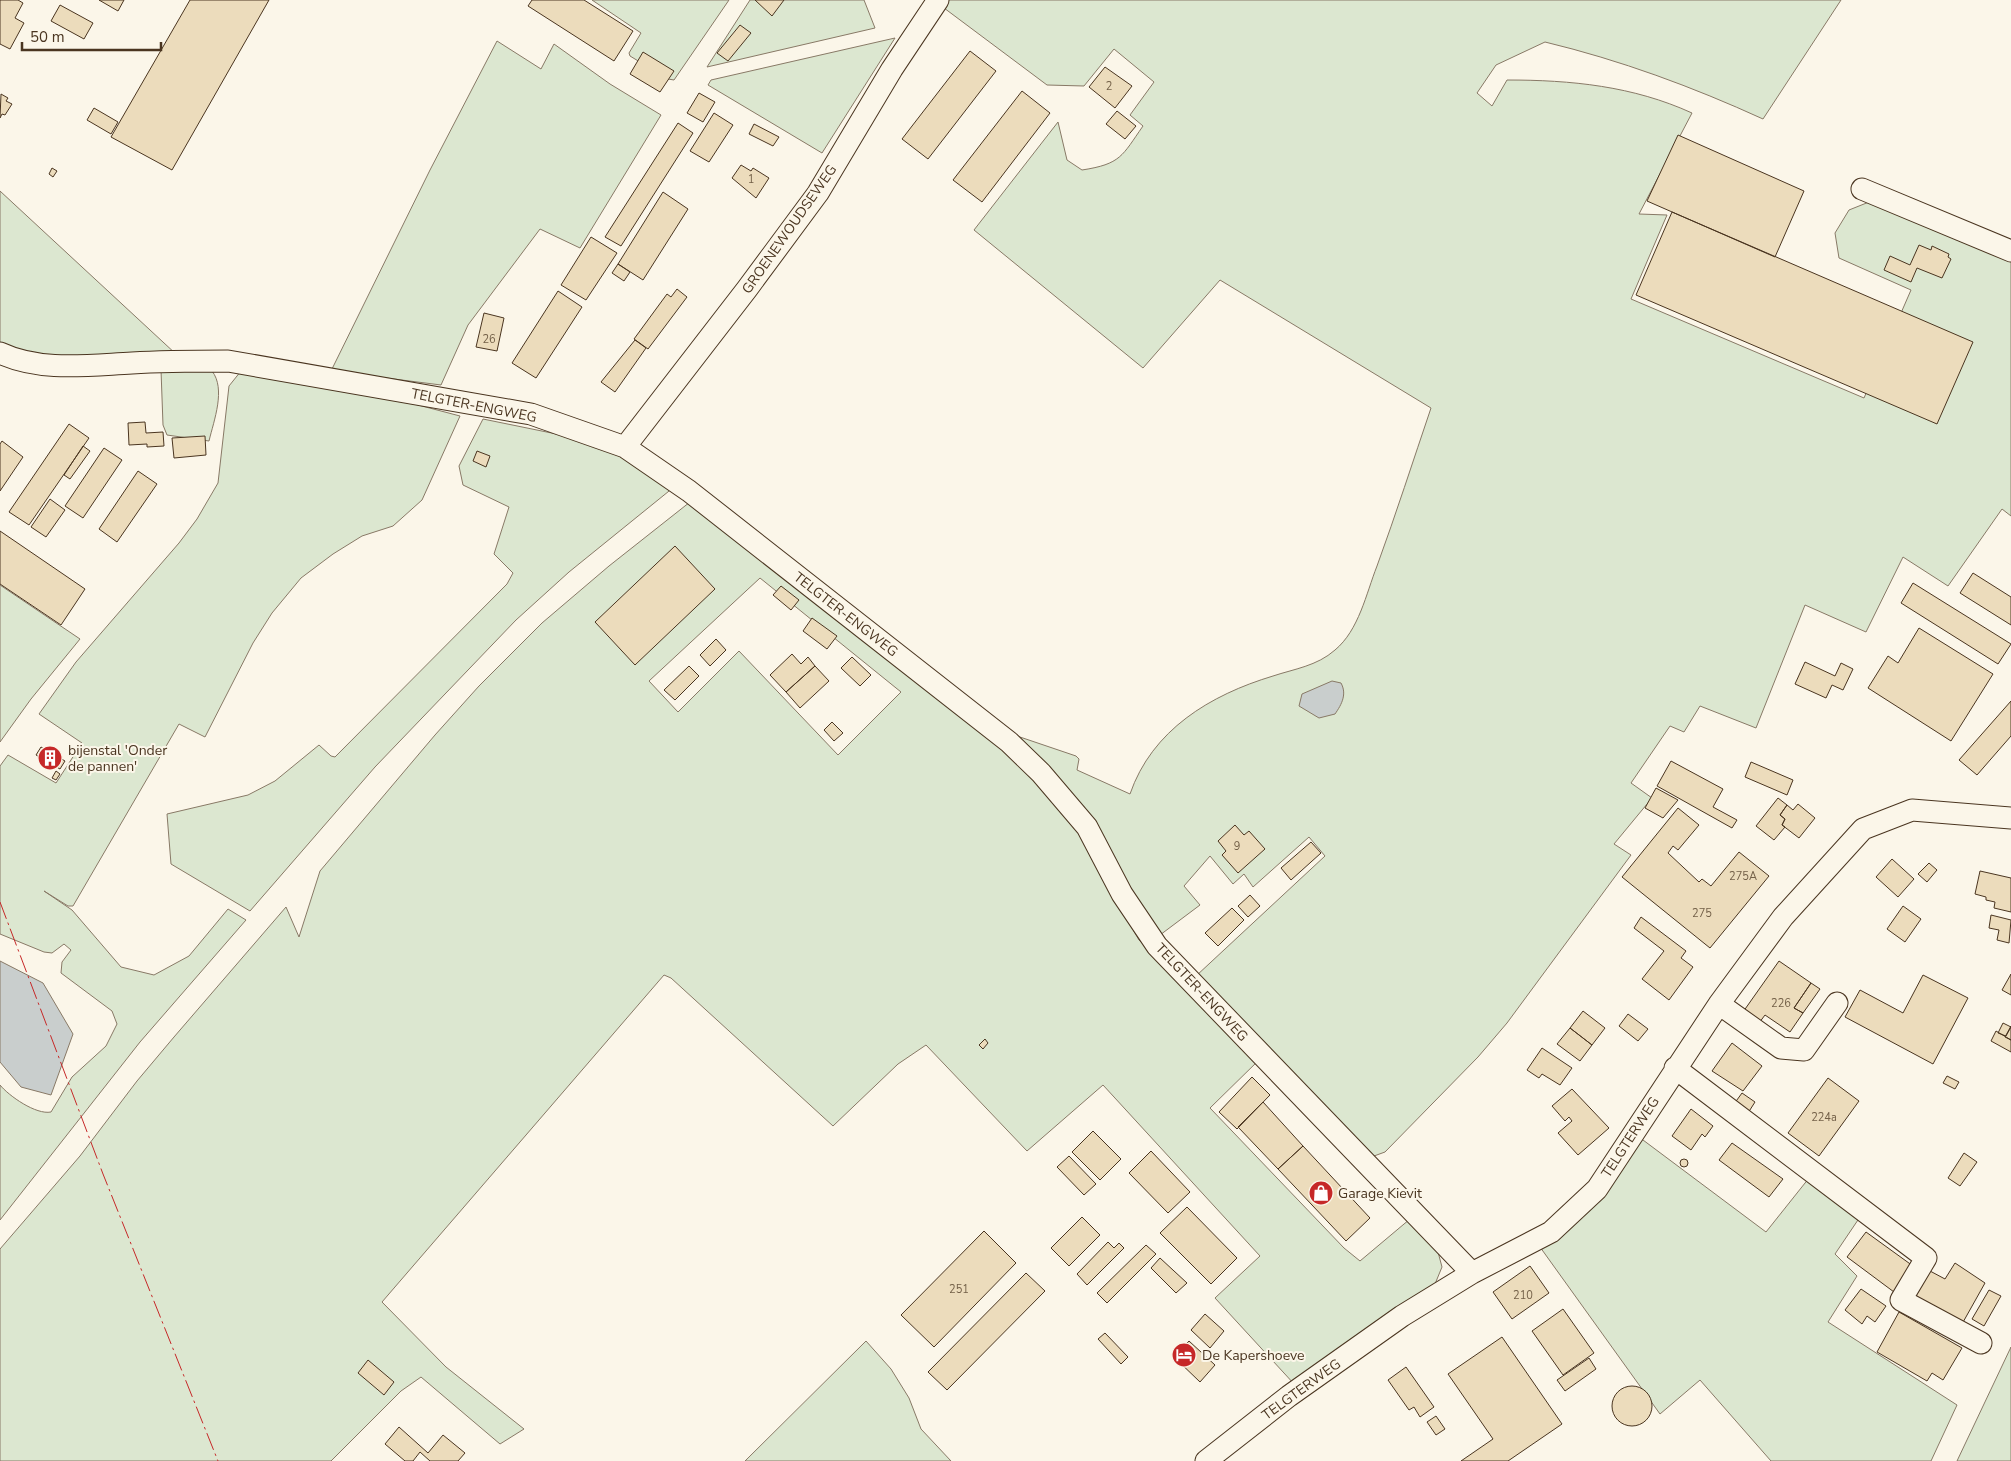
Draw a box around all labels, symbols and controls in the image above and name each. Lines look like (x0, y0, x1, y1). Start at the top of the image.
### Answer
scale bar (22, 20, 161, 52)
text: 50 m (30, 27, 65, 47)
house number: 2 (1106, 79, 1112, 94)
street label: GROENEWOUDSEWEG (738, 161, 841, 298)
house number: 1 (748, 172, 754, 187)
house number: 26 (482, 332, 496, 347)
street label: TELGTER-ENGWEG (409, 384, 538, 427)
street label: TELGTER-ENGWEG (790, 568, 902, 661)
place label: bijenstal 'Onder de pannen' (68, 741, 167, 776)
building icon: bijenstal 'Onder de pannen' (37, 745, 63, 771)
house number: 9 (1234, 839, 1240, 854)
house number: 275A (1729, 869, 1757, 884)
house number: 275 (1692, 906, 1712, 921)
street label: TELGTER-ENGWEG (1151, 939, 1252, 1045)
house number: 226 (1771, 996, 1791, 1011)
street label: TELGTERWEG (1597, 1093, 1664, 1182)
house number: 224a (1811, 1110, 1837, 1125)
shop icon: Garage Kievit (1308, 1180, 1334, 1206)
place label: Garage Kievit (1338, 1184, 1422, 1203)
house number: 251 (949, 1282, 969, 1297)
house number: 210 (1513, 1288, 1533, 1303)
hotel icon: De Kapershoeve (1171, 1342, 1197, 1368)
place label: De Kapershoeve (1202, 1346, 1305, 1365)
street label: TELGTERWEG (1258, 1354, 1345, 1424)

